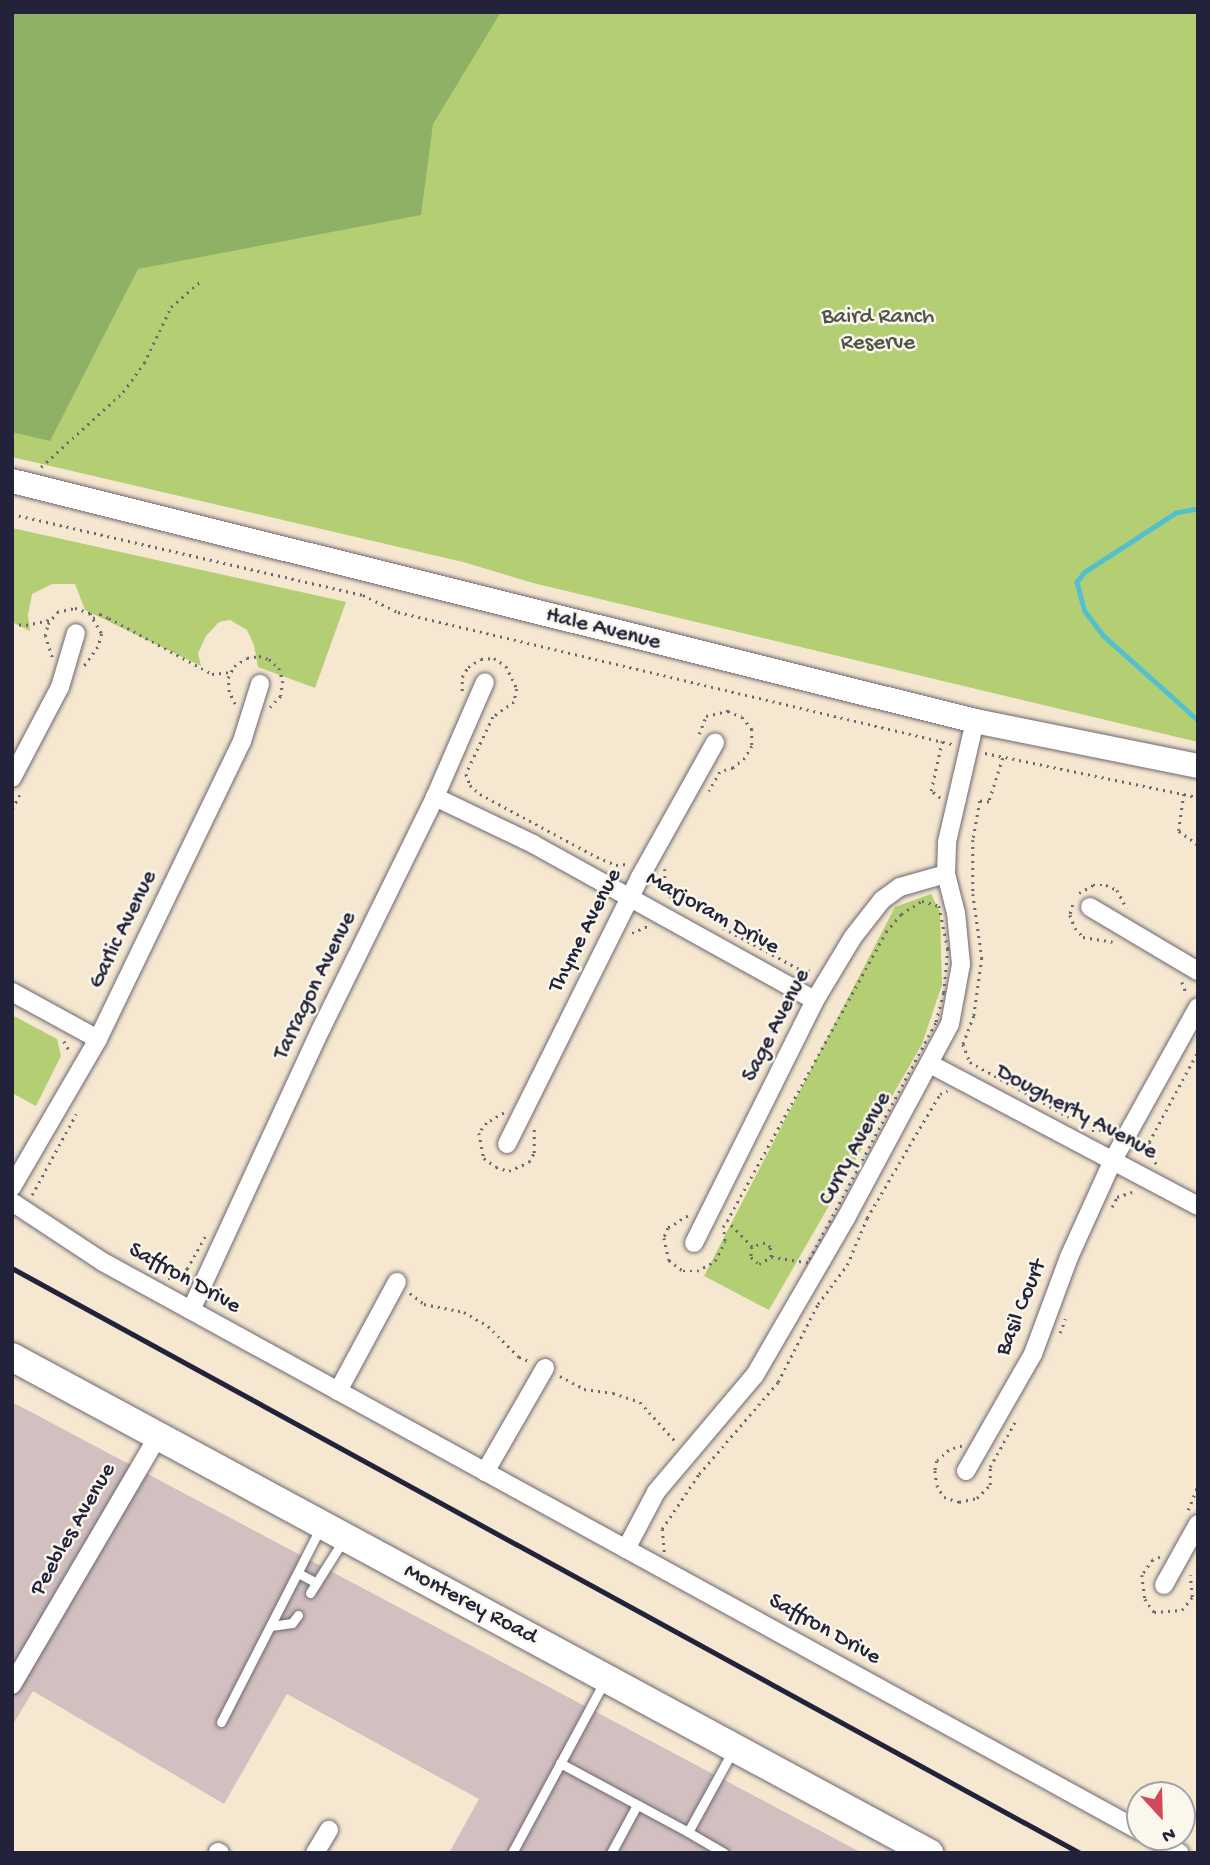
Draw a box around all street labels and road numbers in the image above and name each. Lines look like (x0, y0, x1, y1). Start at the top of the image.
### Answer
street label: Hale Avenue (543, 602, 663, 658)
street label: Thyme Avenue (543, 864, 629, 998)
street label: Garlic Avenue (84, 866, 164, 994)
street label: Marjoram Drive (640, 866, 784, 962)
street label: Tarragon Avenue (268, 907, 364, 1065)
street label: Sage Avenue (737, 965, 817, 1087)
street label: Dougherty Avenue (991, 1059, 1161, 1167)
street label: Curry Avenue (814, 1087, 898, 1211)
street label: Saffron Drive (123, 1237, 245, 1321)
street label: Basil Court (990, 1256, 1054, 1360)
street label: Peebles Avenue (25, 1459, 123, 1601)
street label: Monterey Road (399, 1558, 541, 1652)
street label: Saffron Drive (763, 1588, 885, 1672)

